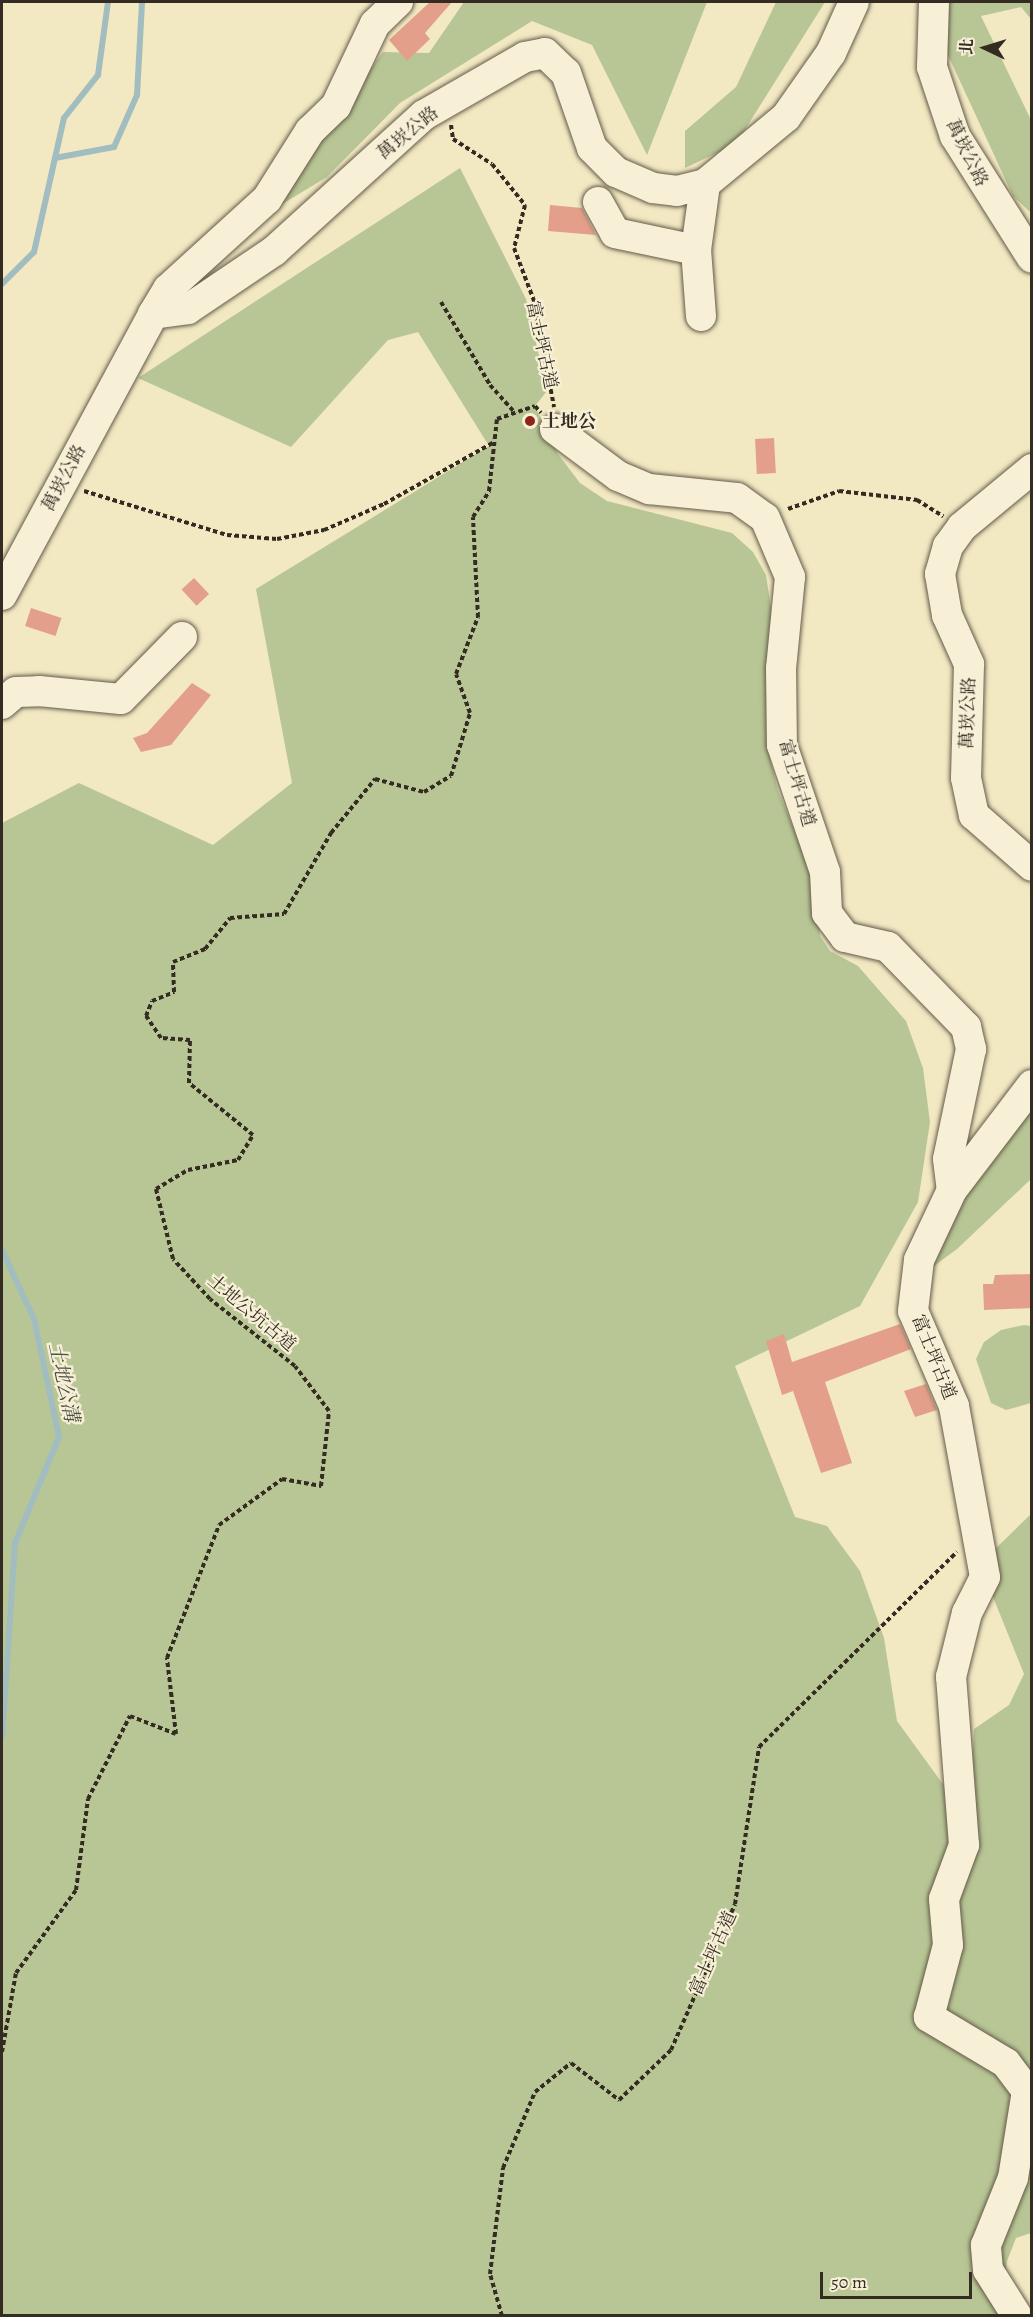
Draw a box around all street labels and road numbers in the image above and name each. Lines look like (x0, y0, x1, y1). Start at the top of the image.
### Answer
street label: 萬崁公路 (373, 102, 443, 164)
street label: 萬崁公路 (942, 116, 992, 190)
street label: 富士坪古道 (522, 299, 562, 391)
street label: 萬崁公路 (38, 441, 90, 515)
street label: 萬崁公路 (956, 677, 980, 749)
street label: 富士坪古道 (774, 737, 820, 829)
street label: 土地公坑古道 (204, 1270, 300, 1356)
street label: 富士坪古道 (907, 1311, 961, 1403)
street label: 富士坪古道 (685, 1907, 741, 1999)

